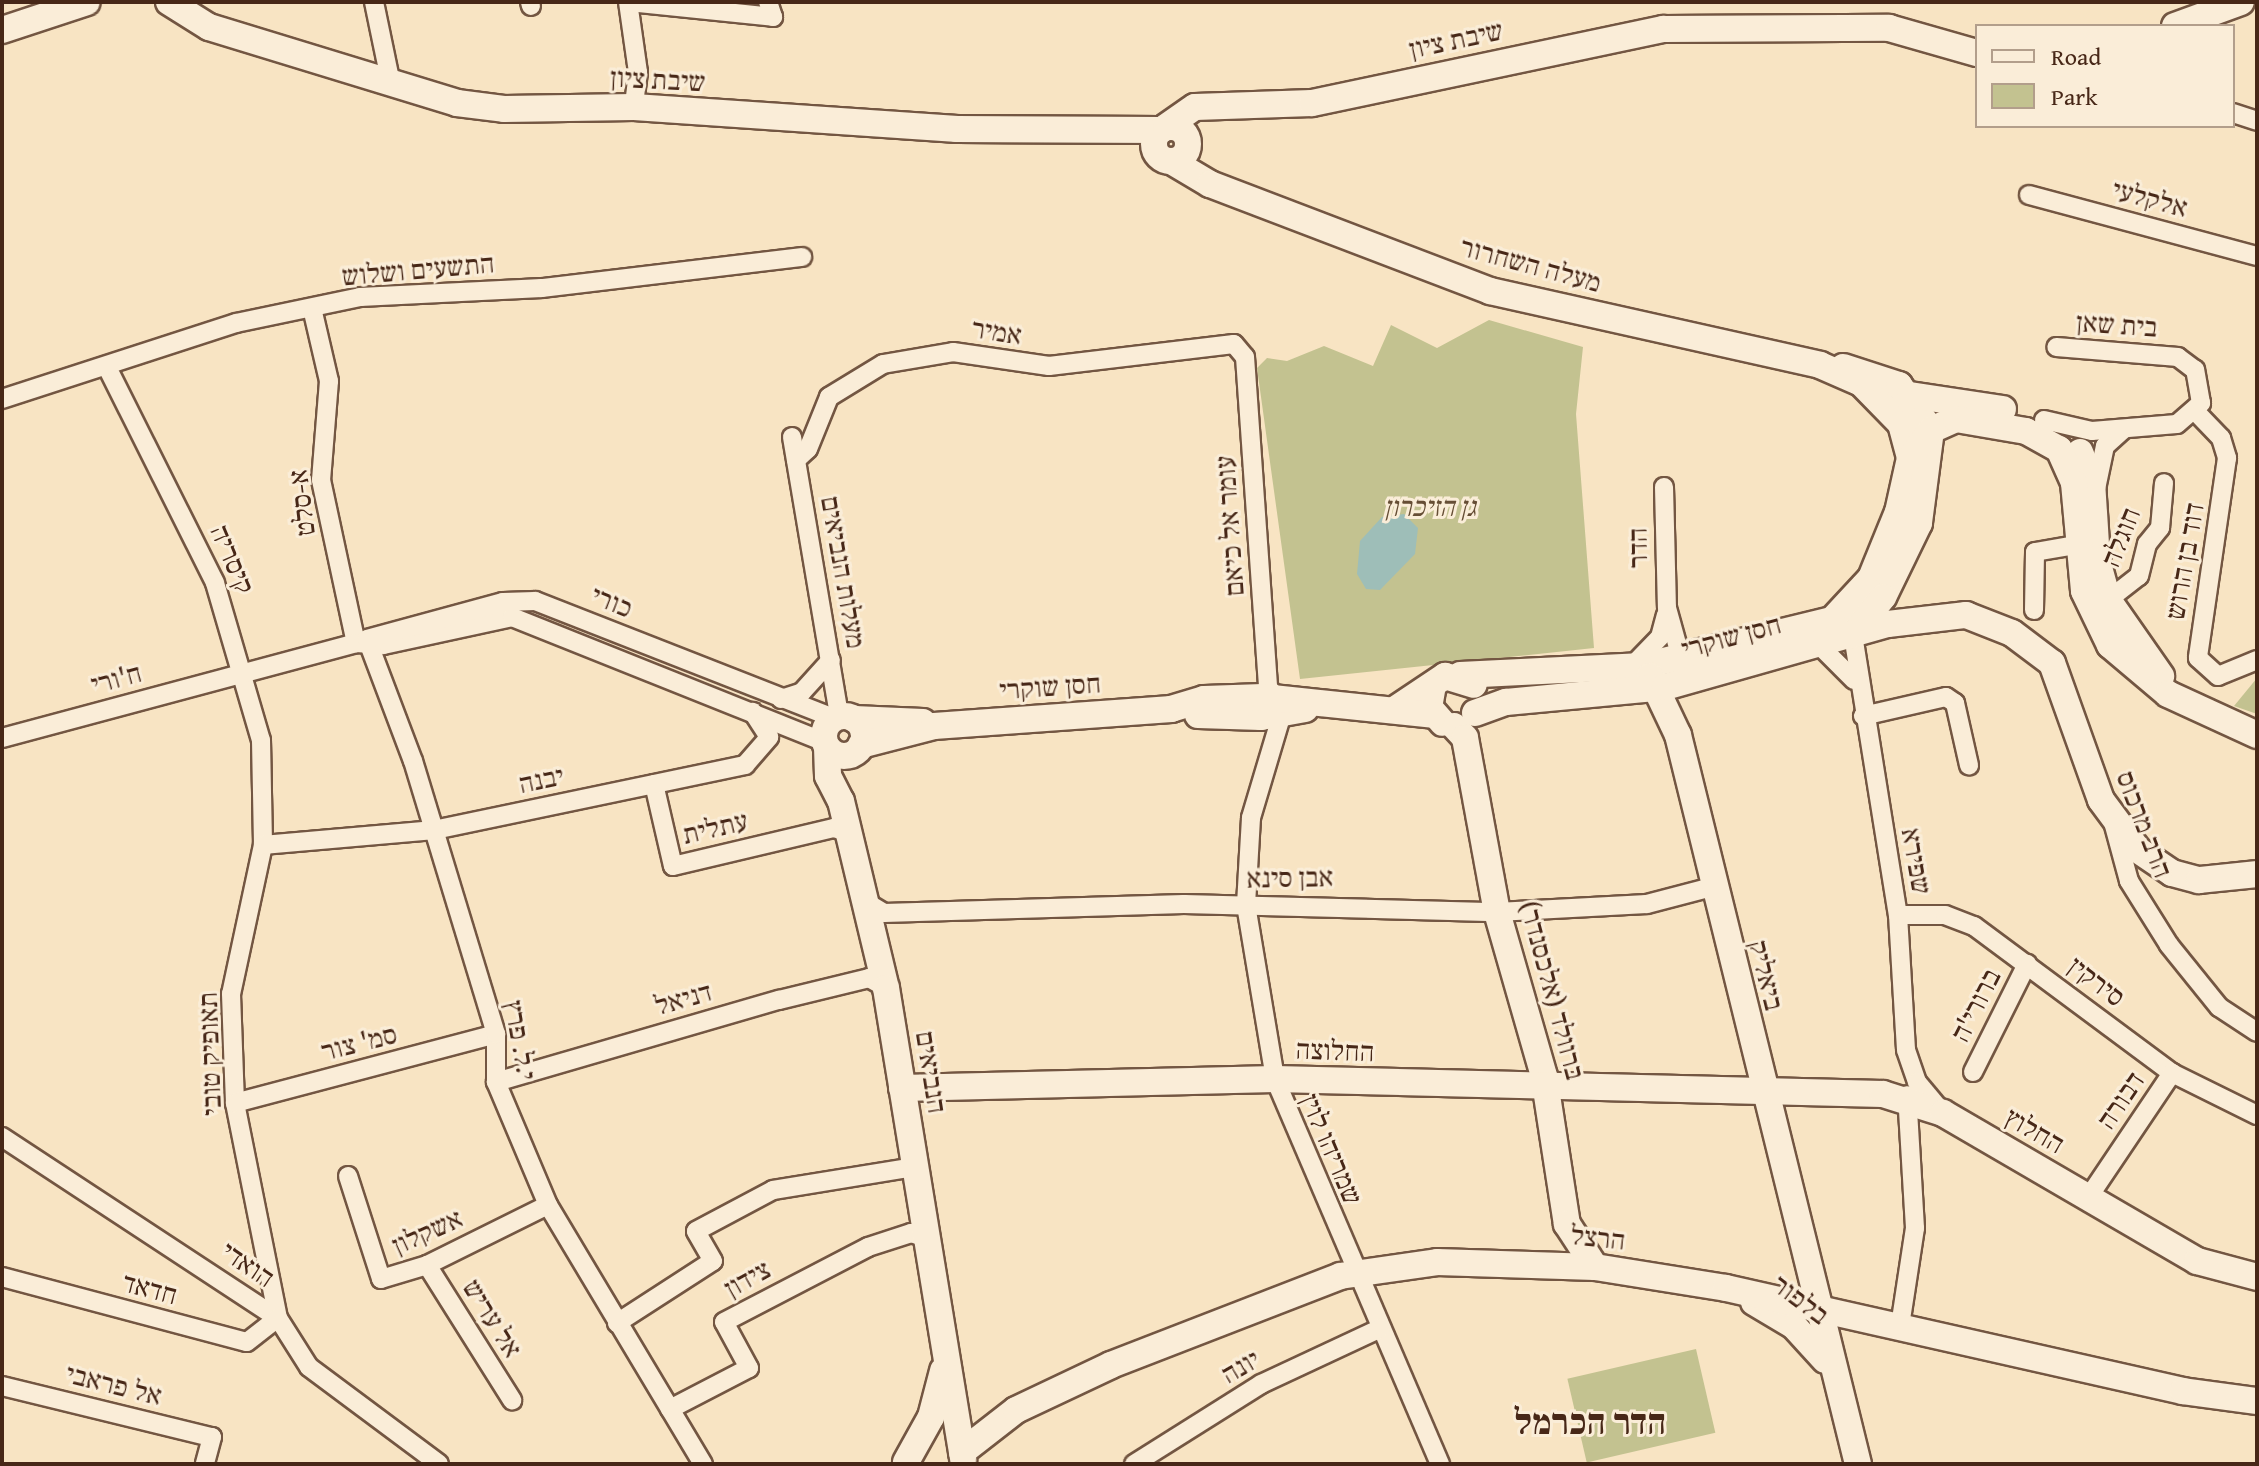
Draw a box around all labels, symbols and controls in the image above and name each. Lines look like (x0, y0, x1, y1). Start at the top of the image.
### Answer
street label: שיבת ציון (1406, 13, 1506, 65)
legend (1975, 24, 2235, 128)
text: Road (2051, 39, 2101, 74)
street label: שיבת ציון (610, 60, 706, 98)
text: Park (2051, 79, 2097, 114)
street label: אלקלעי (2108, 172, 2192, 224)
street label: מעלה השחרור (1457, 229, 1605, 299)
street label: התשעים ושלוש (340, 246, 496, 292)
street label: בית שאן (2075, 304, 2159, 344)
street label: אמיר (970, 310, 1024, 352)
street label: עומר אל כיאם (1207, 454, 1251, 598)
street label: א-סלט (280, 468, 322, 538)
park label: גן הזיכרון (1384, 489, 1476, 523)
street label: מעלות הנביאים (814, 493, 874, 651)
street label: דוד בן הרוש (2157, 500, 2211, 622)
street label: חוגלה (2093, 502, 2147, 572)
street label: קיסריה (204, 519, 262, 599)
street label: הדר (1620, 527, 1654, 569)
street label: כורי (586, 578, 638, 624)
street label: חסן שוקרי (1677, 607, 1785, 665)
street label: ח'ורי (87, 655, 145, 701)
street label: חסן שוקרי (998, 666, 1102, 706)
street label: יבנה (515, 758, 567, 800)
street label: הרב מרכוס (2109, 766, 2181, 882)
street label: עתלית (679, 803, 751, 851)
street label: שפירא (1895, 825, 1939, 897)
street label: אבן סינא (1246, 859, 1334, 895)
street label: ברוולד (אלכסנדר) (1513, 897, 1593, 1083)
street label: ביאליק (1742, 936, 1792, 1014)
street label: סירקין (2062, 949, 2132, 1013)
street label: ברורי'ה (1942, 963, 2008, 1047)
street label: דניאל (650, 974, 716, 1022)
street label: תאופיק טובי (190, 991, 228, 1117)
street label: י.ל. פרץ (497, 997, 545, 1083)
street label: סמ' צור (318, 1016, 400, 1068)
street label: הנביאים (909, 1028, 955, 1116)
street label: החלוצה (1295, 1032, 1375, 1068)
street label: דבורה (2089, 1065, 2151, 1135)
street label: שמריהו לוין (1294, 1089, 1370, 1209)
street label: החלוץ (1999, 1100, 2071, 1160)
street label: אשקלון (387, 1201, 467, 1261)
street label: הרצל (1569, 1217, 1627, 1257)
street label: הואדי (215, 1234, 281, 1294)
street label: צידון (718, 1252, 776, 1304)
street label: חדאד (119, 1265, 181, 1311)
street label: בלפור (1766, 1267, 1836, 1331)
street label: אל עריש (456, 1273, 530, 1363)
street label: יונה (1215, 1342, 1265, 1390)
street label: אל פראבי (62, 1356, 166, 1412)
district label: הדר הכרמל (1514, 1399, 1666, 1443)

